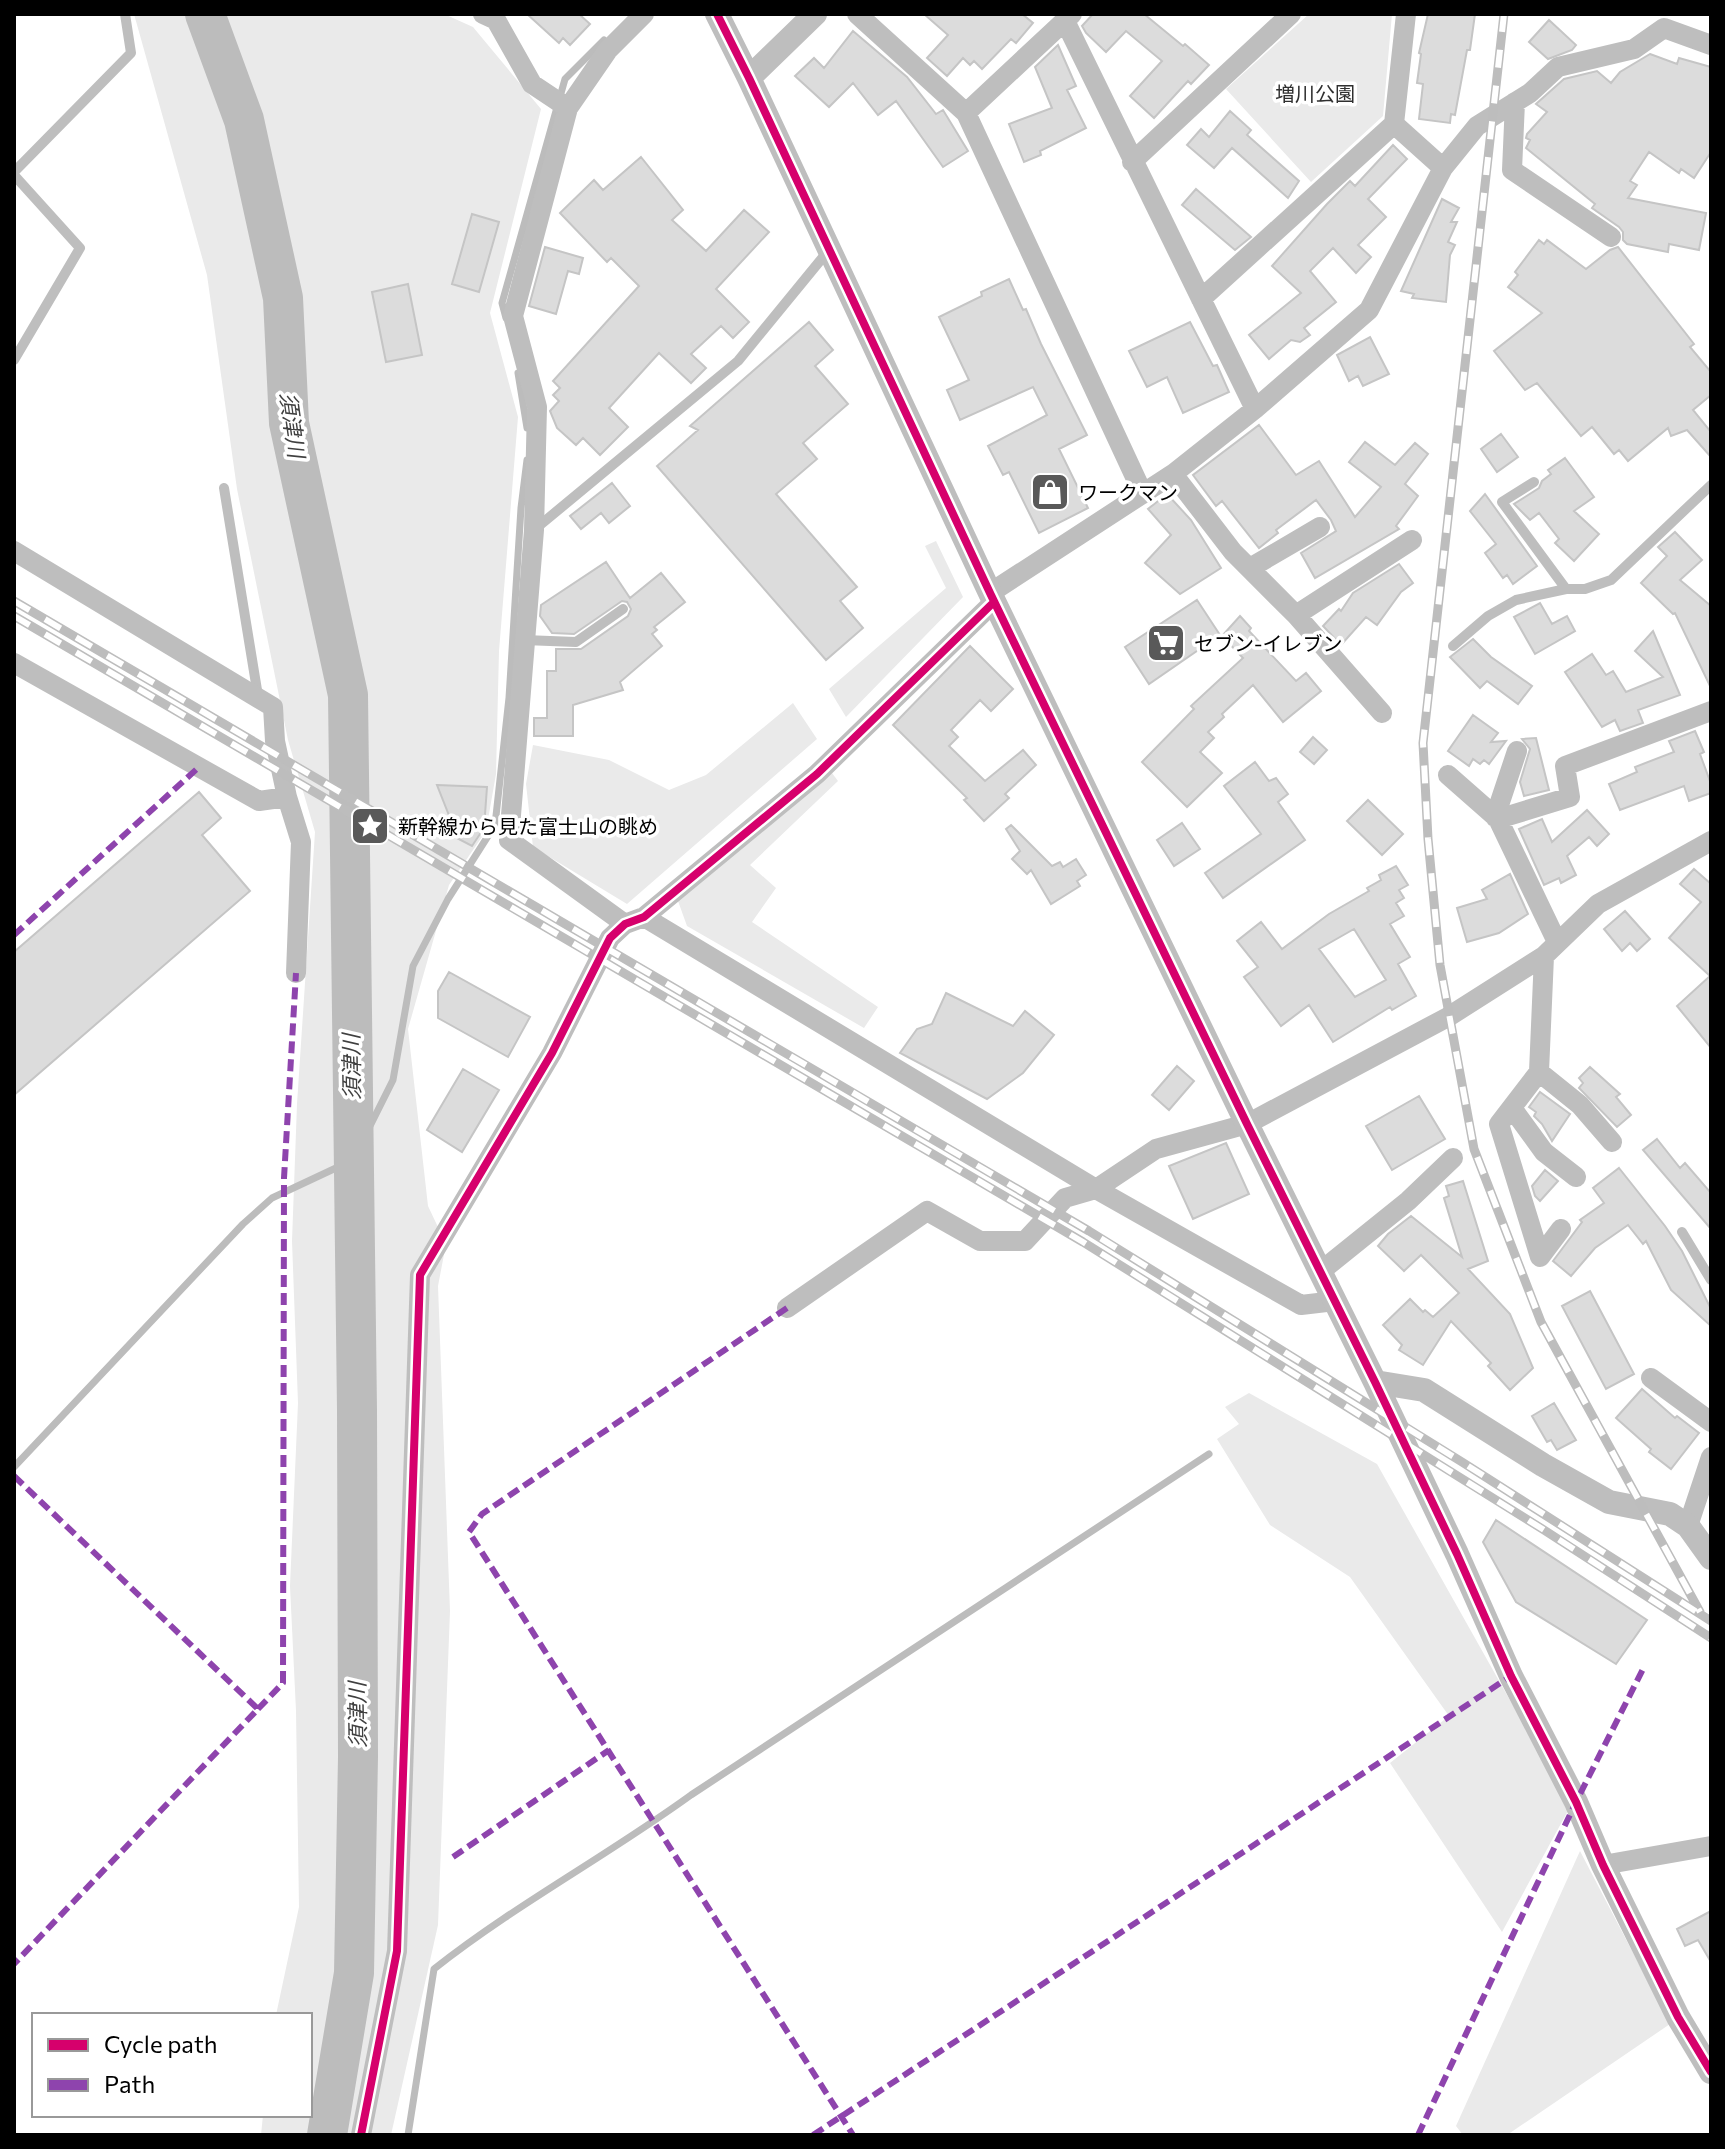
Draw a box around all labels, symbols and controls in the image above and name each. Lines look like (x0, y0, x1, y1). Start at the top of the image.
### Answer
park label: 増川公園 (1275, 81, 1355, 105)
water label: 須津川 (275, 390, 311, 462)
shop icon: ワークマン (1029, 471, 1071, 513)
place label: ワークマン (1078, 480, 1178, 504)
supermarket icon: セブン-イレブン (1145, 622, 1187, 664)
place label: セブン-イレブン (1194, 631, 1342, 655)
place icon: 新幹線から見た富士山の眺め (349, 805, 391, 847)
place label: 新幹線から見た富士山の眺め (398, 814, 658, 838)
water label: 須津川 (337, 1032, 365, 1100)
water label: 須津川 (343, 1680, 371, 1748)
legend (32, 2013, 312, 2117)
text: Cycle path (104, 2029, 218, 2058)
text: Path (104, 2069, 155, 2098)

